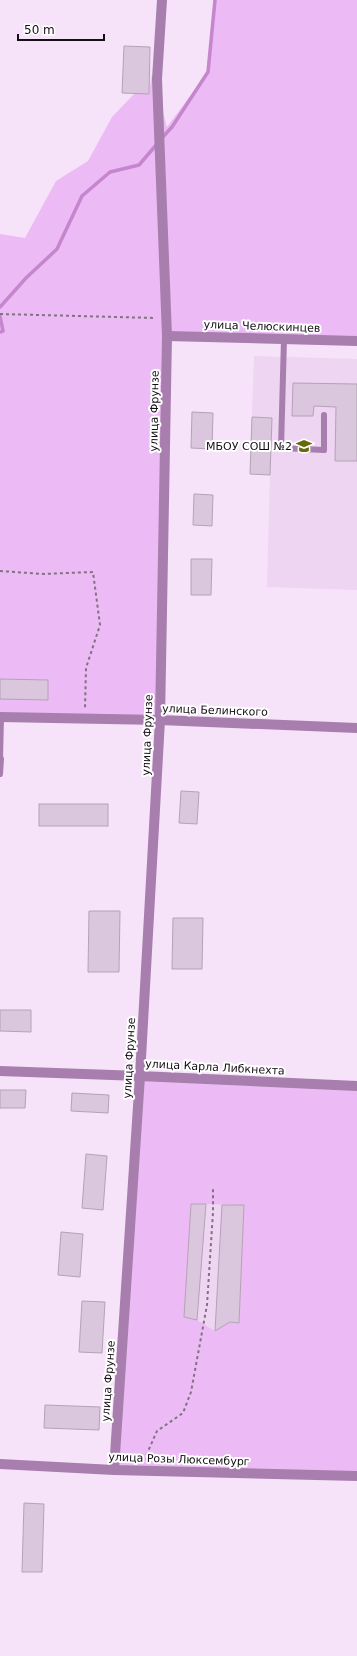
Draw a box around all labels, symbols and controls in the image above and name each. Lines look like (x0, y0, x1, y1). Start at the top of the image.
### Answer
scale bar (18, 16, 104, 42)
text: 50 m (24, 23, 55, 37)
street label: улица Челюскинцев (203, 318, 321, 335)
street label: улица Фрунзе (147, 370, 162, 452)
school or university icon: МБОУ СОШ №2 (295, 437, 313, 455)
place label: МБОУ СОШ №2 (206, 440, 292, 453)
street label: улица Фрунзе (140, 694, 155, 776)
street label: улица Белинского (162, 702, 268, 719)
street label: улица Фрунзе (121, 1017, 138, 1099)
street label: улица Карла Либкнехта (145, 1057, 285, 1078)
street label: улица Фрунзе (99, 1340, 118, 1422)
street label: улица Розы Люксембург (108, 1451, 250, 1468)

